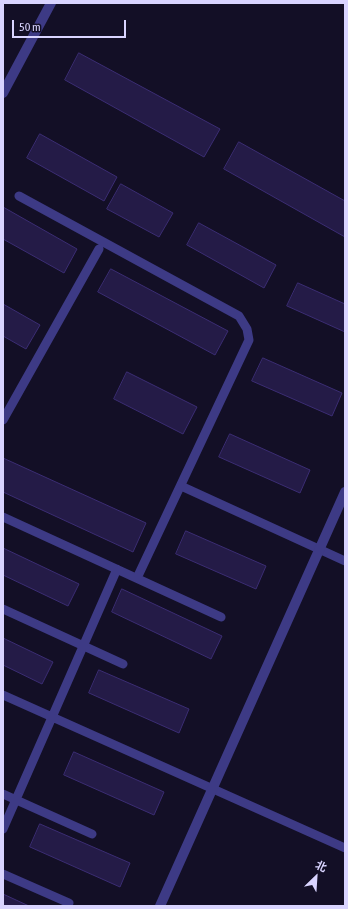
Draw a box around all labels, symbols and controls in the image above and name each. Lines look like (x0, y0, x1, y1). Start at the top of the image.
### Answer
scale bar (14, 12, 128, 38)
text: 50 m (19, 20, 41, 34)
north arrow (296, 857, 336, 897)
text: 北 (314, 858, 329, 874)

